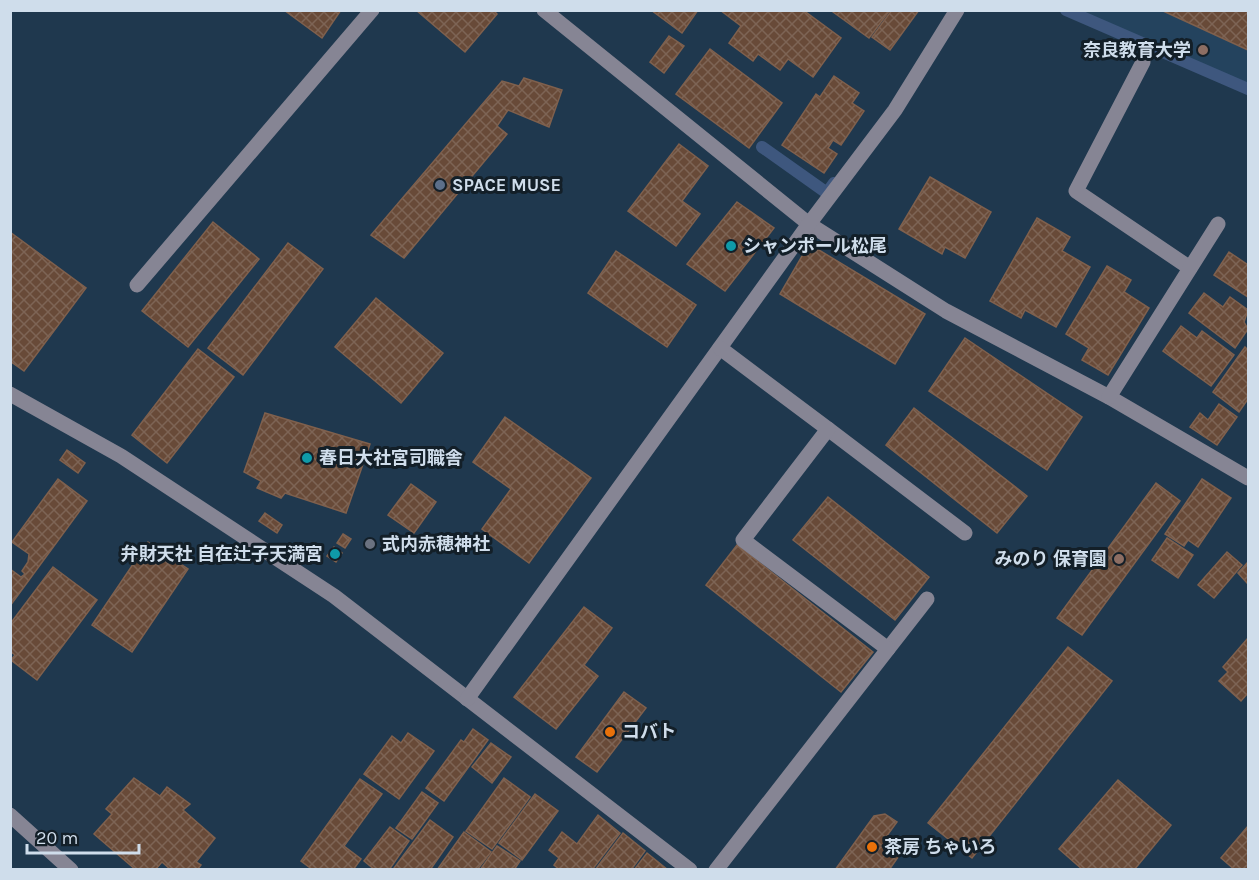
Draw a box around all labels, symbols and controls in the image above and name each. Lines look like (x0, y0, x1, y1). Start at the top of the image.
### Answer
place label: 奈良教育大学 (1083, 39, 1191, 61)
marker: 奈良教育大学 (1196, 43, 1210, 57)
place label: SPACE MUSE (452, 174, 561, 196)
marker: SPACE MUSE (433, 178, 447, 192)
place label: シャンポール松尾 (743, 235, 887, 257)
marker: シャンポール松尾 (724, 239, 738, 253)
place label: 春日大社宮司職舎 (319, 447, 463, 469)
marker: 春日大社宮司職舎 (300, 451, 314, 465)
place label: 式内赤穂神社 (382, 533, 490, 555)
marker: 式内赤穂神社 (363, 537, 377, 551)
place label: 弁財天社 自在辻子天満宮 (120, 543, 323, 565)
marker: 弁財天社 自在辻子天満宮 (328, 547, 342, 561)
place label: みのり 保育園 (994, 548, 1107, 570)
marker: みのり 保育園 (1112, 552, 1126, 566)
place label: コバト (622, 721, 677, 743)
marker: コバト (603, 725, 617, 739)
scale bar (27, 817, 140, 855)
text: 20 m (36, 827, 78, 849)
place label: 茶房 ちゃいろ (884, 836, 997, 858)
marker: 茶房 ちゃいろ (865, 840, 879, 854)

